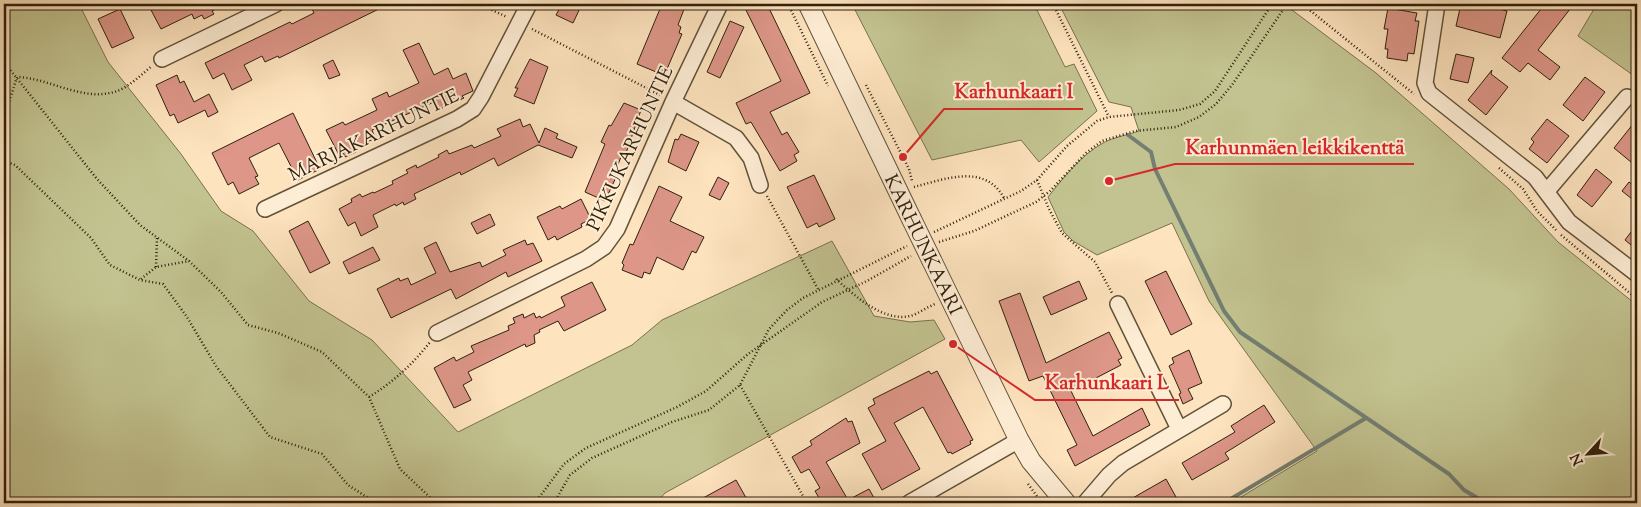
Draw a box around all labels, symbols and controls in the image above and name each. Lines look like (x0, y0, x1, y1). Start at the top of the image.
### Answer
street label: PIKKUKARHUNTIE (581, 62, 682, 236)
callout: Karhunkaari I (944, 74, 1083, 109)
text: Karhunkaari I (955, 79, 1074, 108)
street label: MARJAKARHUNTIE (284, 83, 464, 189)
callout: Karhunmäen leikkikenttä (1175, 129, 1414, 164)
text: Karhunmäen leikkikenttä (1186, 135, 1405, 164)
street label: KARHUNKAARI (876, 170, 967, 320)
callout: Karhunkaari L (1035, 365, 1179, 400)
text: Karhunkaari L (1045, 370, 1170, 399)
north arrow (1564, 430, 1614, 480)
text: N (1567, 449, 1590, 468)

